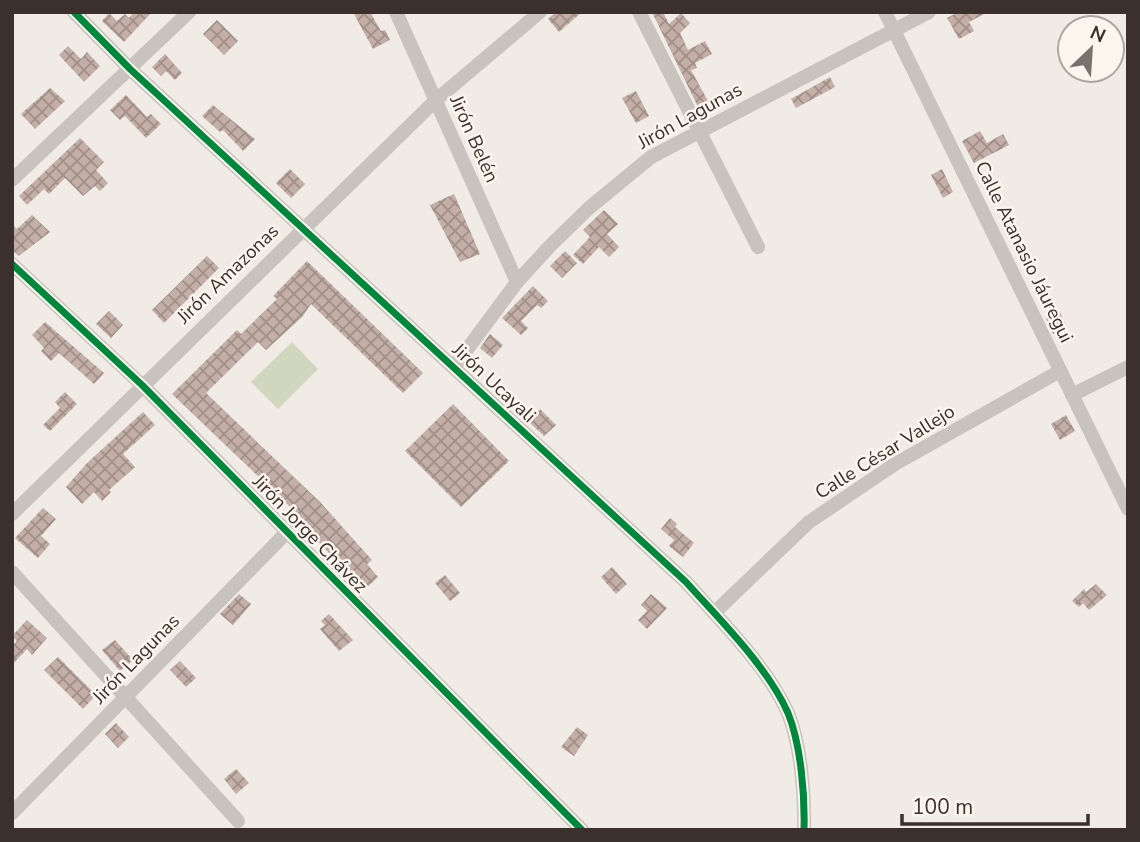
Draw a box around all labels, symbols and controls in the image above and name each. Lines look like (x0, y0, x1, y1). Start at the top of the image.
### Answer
north arrow (1056, 14, 1126, 84)
text: N (1086, 20, 1110, 49)
street label: Jirón Lagunas (632, 77, 747, 156)
street label: Jirón Belén (443, 90, 505, 187)
street label: Calle Atanasio Jáuregui (969, 157, 1079, 347)
street label: Jirón Amazonas (170, 219, 285, 330)
street label: Jirón Ucayali (446, 337, 542, 429)
street label: Calle César Vallejo (810, 399, 960, 505)
street label: Jirón Jorge Chávez (246, 468, 373, 599)
street label: Jirón Lagunas (86, 608, 186, 710)
scale bar (902, 782, 1088, 826)
text: 100 m (912, 793, 973, 821)

